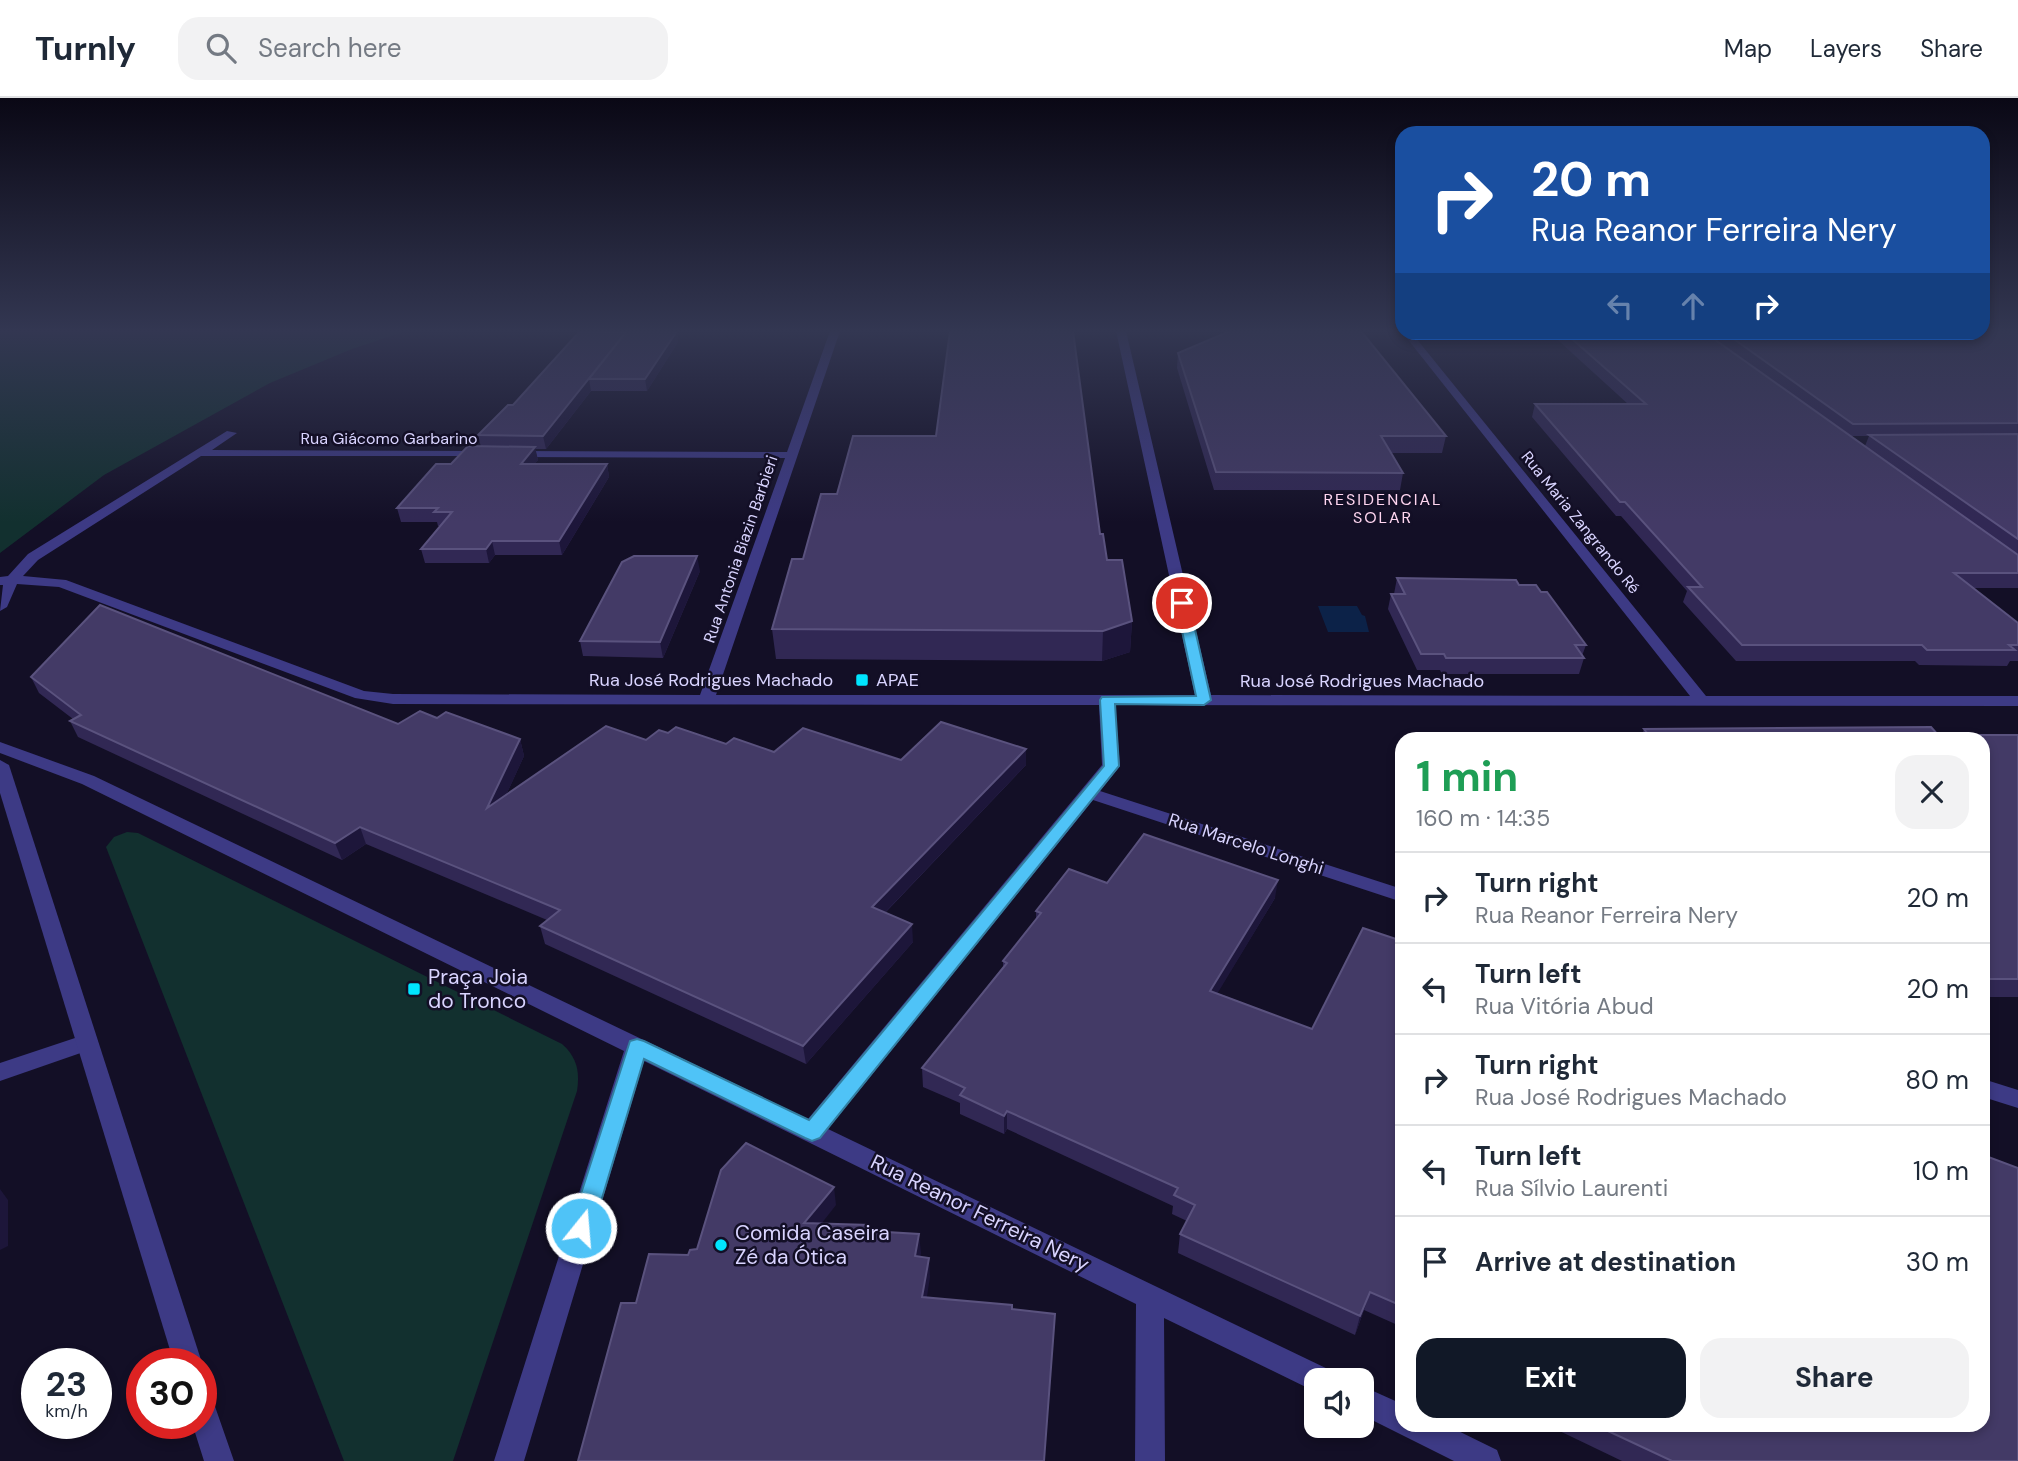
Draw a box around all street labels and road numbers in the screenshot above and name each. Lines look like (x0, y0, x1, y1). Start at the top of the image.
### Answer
street label: Rua Giácomo Garbarino (301, 428, 477, 449)
street label: Rua Maria Zangrando Ré (1517, 447, 1645, 598)
street label: Rua Antonia Biazin Barbieri (699, 453, 782, 646)
street label: Rua José Rodrigues Machado (589, 668, 833, 692)
street label: Rua José Rodrigues Machado (1240, 669, 1484, 693)
street label: Rua Marcelo Longhi (1165, 808, 1327, 880)
street label: Rua Reanor Ferreira Nery (866, 1148, 1094, 1278)

